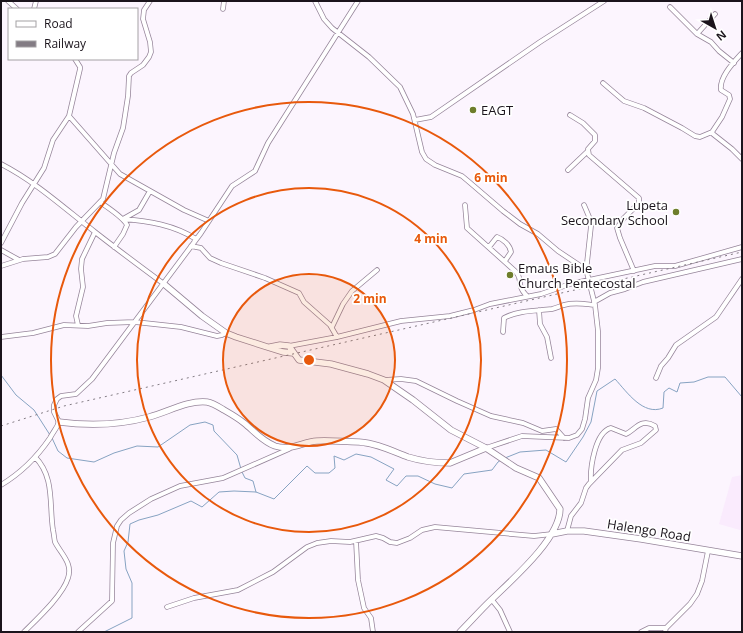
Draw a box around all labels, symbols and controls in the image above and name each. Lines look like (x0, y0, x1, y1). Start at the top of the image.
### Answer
legend (8, 8, 138, 60)
north arrow (695, 8, 735, 48)
text: Road (44, 15, 73, 32)
text: N (713, 28, 730, 45)
text: Railway (44, 35, 87, 52)
place label: EAGT (481, 101, 514, 119)
marker: EAGT (468, 105, 478, 115)
text: 6 min (474, 169, 508, 186)
place label: Lupeta Secondary School (561, 196, 668, 229)
marker: Lupeta Secondary School (671, 207, 681, 217)
text: 4 min (414, 230, 448, 247)
place label: Emaus Bible Church Pentecostal (518, 259, 635, 292)
marker: Emaus Bible Church Pentecostal (505, 270, 515, 280)
text: 2 min (353, 290, 387, 307)
centre of rings (302, 353, 316, 367)
street label: Halengo Road (606, 514, 692, 546)

